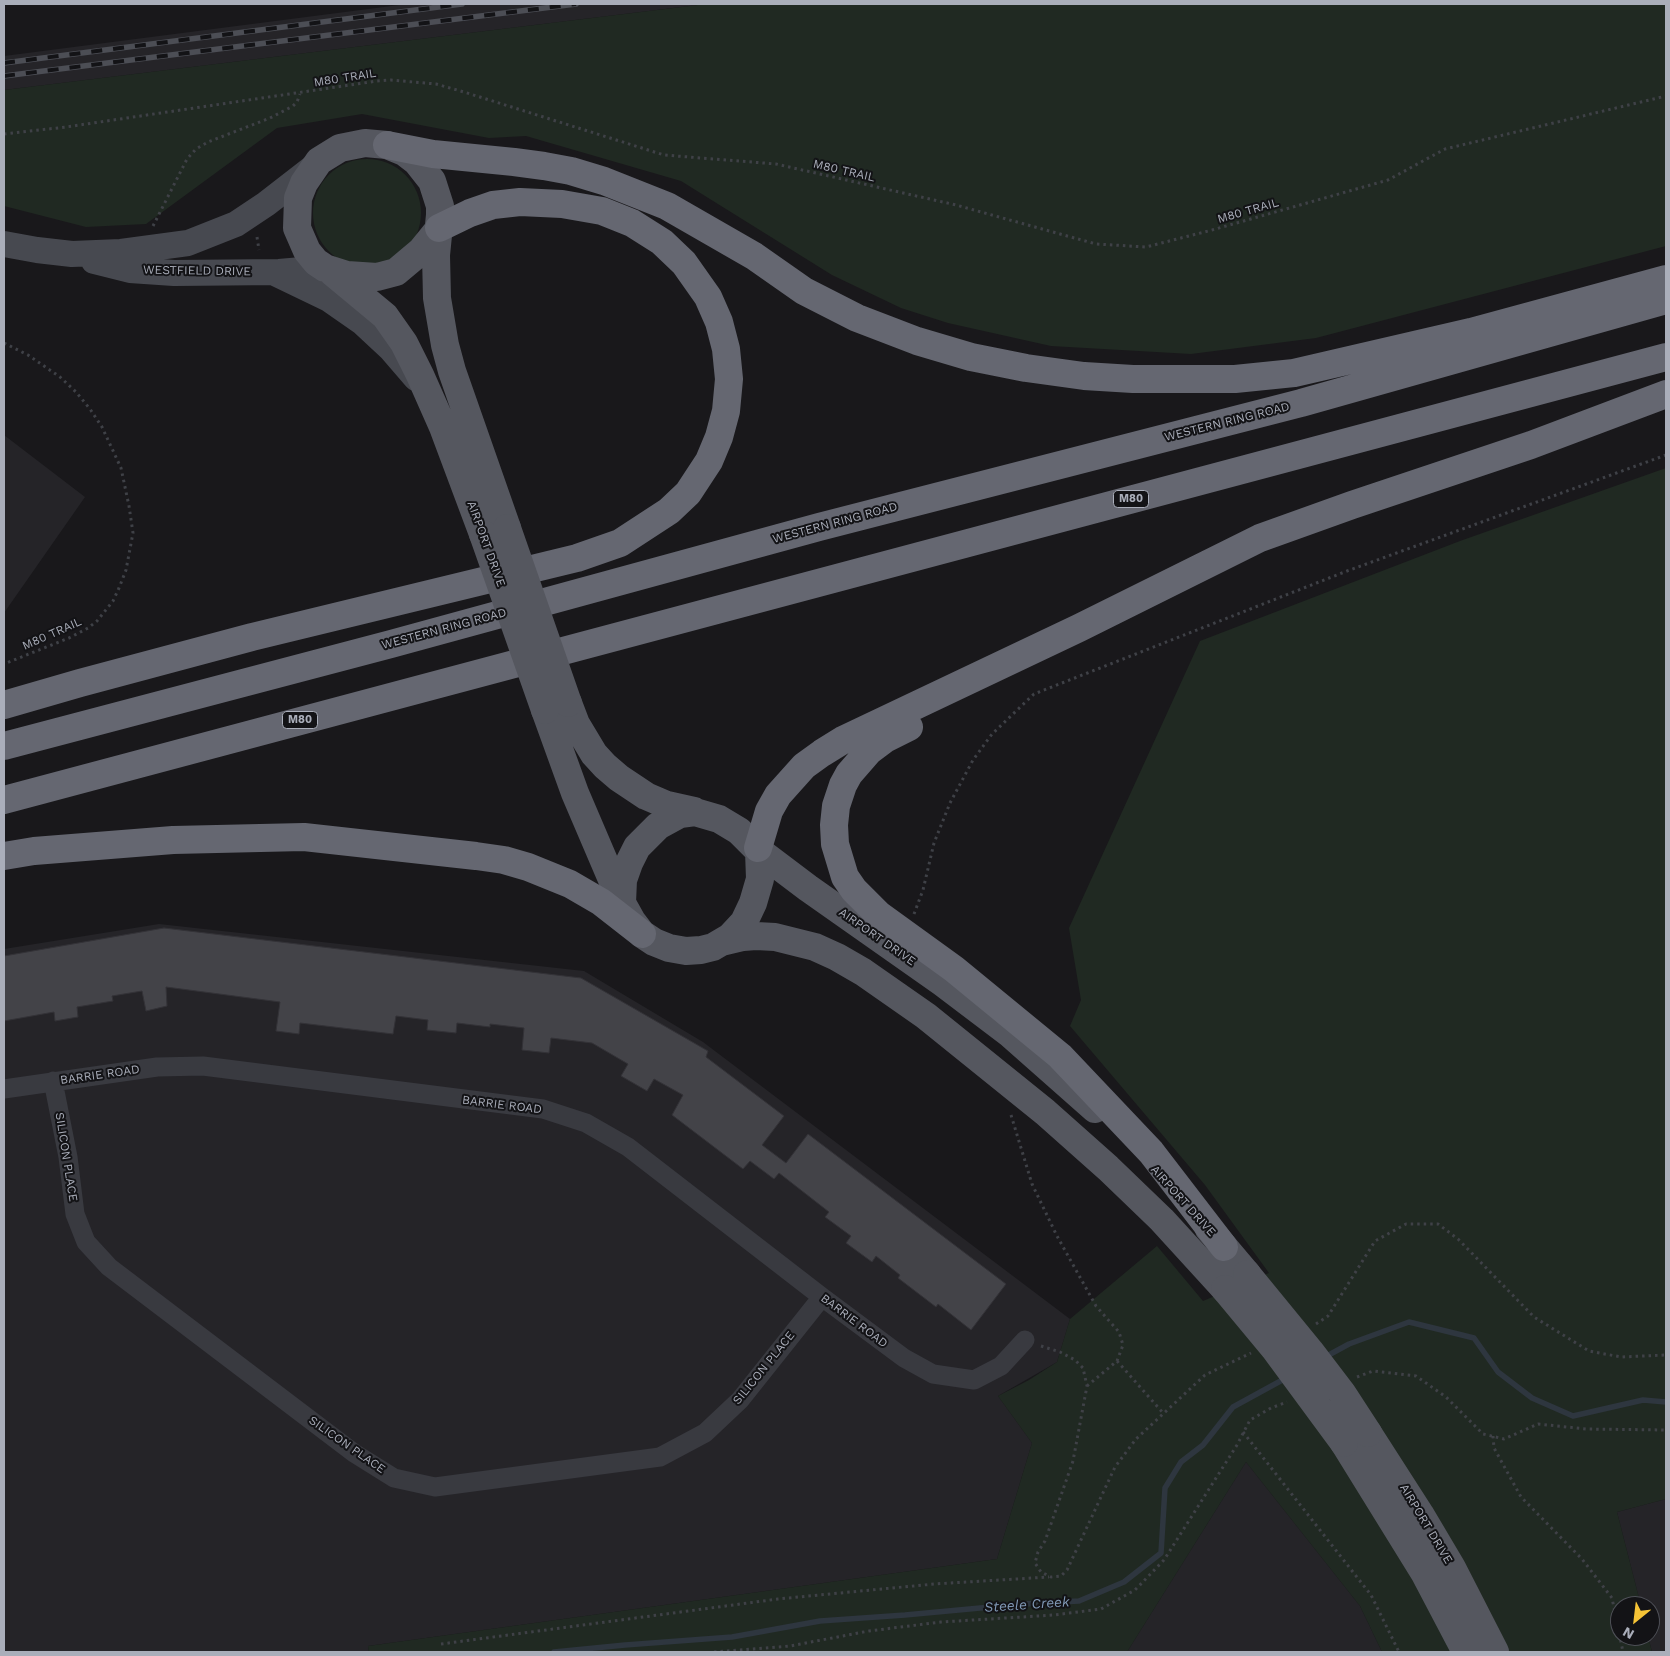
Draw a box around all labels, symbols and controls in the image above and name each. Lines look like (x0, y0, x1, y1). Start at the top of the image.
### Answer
street label: M80 TRAIL (313, 66, 377, 90)
street label: M80 TRAIL (812, 157, 876, 185)
street label: M80 TRAIL (1216, 195, 1280, 227)
street label: WESTFIELD DRIVE (143, 263, 251, 279)
street label: WESTERN RING ROAD (1163, 399, 1291, 445)
road number: M80 (1114, 490, 1148, 508)
street label: AIRPORT DRIVE (464, 499, 508, 589)
street label: WESTERN RING ROAD (771, 499, 899, 547)
street label: WESTERN RING ROAD (380, 605, 508, 653)
street label: M80 TRAIL (20, 615, 84, 653)
road number: M80 (282, 712, 318, 728)
street label: AIRPORT DRIVE (836, 905, 918, 969)
street label: BARRIE ROAD (59, 1062, 141, 1088)
street label: BARRIE ROAD (461, 1093, 543, 1117)
street label: SILICON PLACE (52, 1111, 80, 1203)
street label: AIRPORT DRIVE (1147, 1163, 1219, 1239)
street label: BARRIE ROAD (818, 1291, 890, 1351)
street label: SILICON PLACE (730, 1328, 798, 1408)
street label: SILICON PLACE (306, 1413, 388, 1477)
street label: AIRPORT DRIVE (1397, 1482, 1455, 1566)
water label: Steele Creek (984, 1594, 1070, 1616)
north arrow (1610, 1596, 1660, 1646)
text: N (1620, 1624, 1637, 1643)

